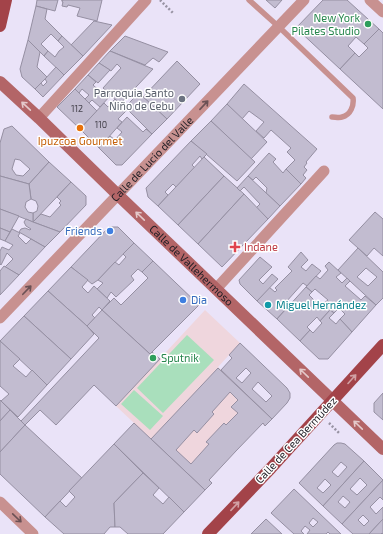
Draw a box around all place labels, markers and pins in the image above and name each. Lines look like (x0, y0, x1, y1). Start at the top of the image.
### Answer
place label: New York Pilates Studio (291, 11, 360, 37)
marker: New York Pilates Studio (363, 19, 373, 29)
place label: Parroquia Santo Niño de Cebu (94, 86, 174, 112)
marker: Parroquia Santo Niño de Cebu (177, 94, 187, 104)
marker: Ipuzcoa Gourmet (75, 123, 85, 133)
place label: Ipuzcoa Gourmet (38, 134, 122, 147)
place label: Friends (65, 224, 102, 237)
marker: Friends (105, 226, 115, 236)
place label: Indane (244, 240, 278, 253)
marker: Indane (229, 241, 241, 253)
place label: Dia (191, 293, 207, 306)
marker: Dia (178, 295, 188, 305)
place label: Miguel Hernández (276, 298, 367, 311)
marker: Miguel Hernández (263, 300, 273, 310)
place label: Sputnik (161, 351, 199, 364)
marker: Sputnik (148, 353, 158, 363)

